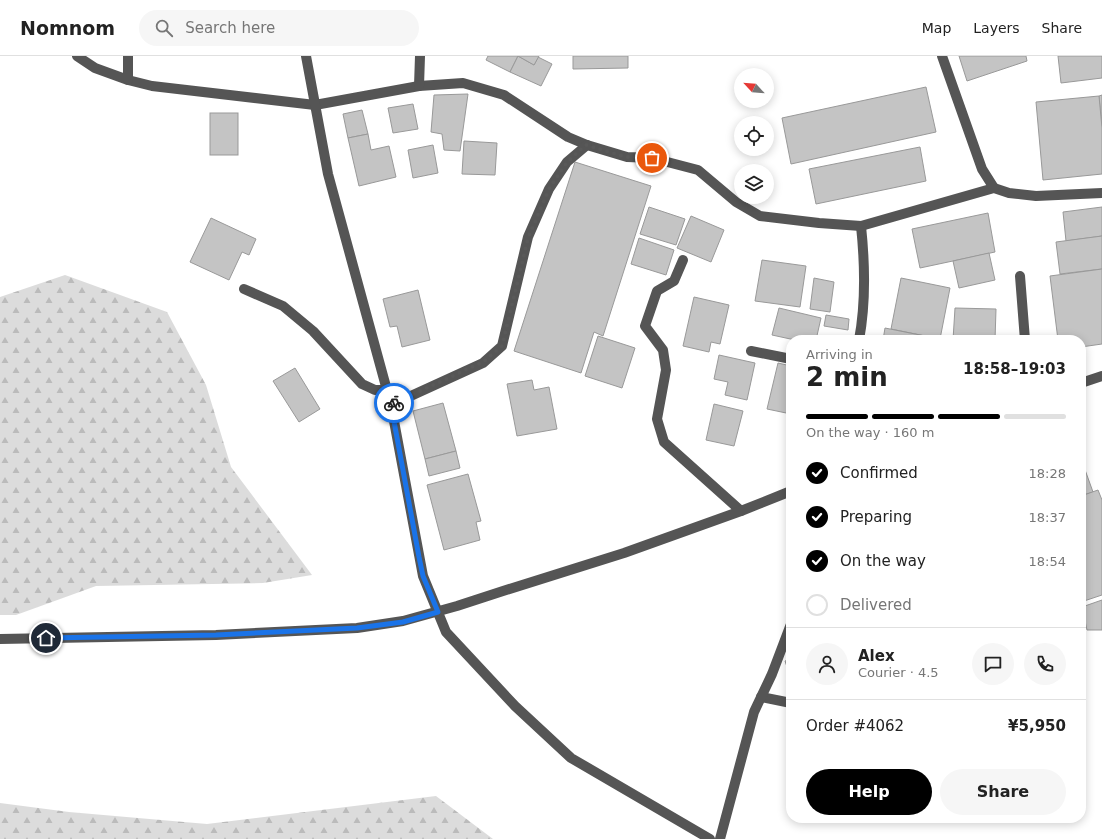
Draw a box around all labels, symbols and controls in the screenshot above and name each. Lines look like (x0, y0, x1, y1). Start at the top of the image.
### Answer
search box (139, 10, 419, 46)
text: Nomnom (20, 17, 115, 39)
icon: search (153, 17, 175, 39)
text: Search here (185, 19, 275, 37)
text: Map (922, 20, 951, 36)
text: Layers (973, 20, 1020, 36)
text: Share (1042, 20, 1082, 36)
north arrow (734, 68, 774, 108)
map controls (734, 68, 774, 204)
button: locate (734, 116, 774, 156)
pin (635, 141, 669, 175)
icon: bag (641, 147, 663, 169)
button: layers (734, 164, 774, 204)
text: Arriving in (806, 347, 873, 362)
text: 18:58–19:03 (963, 360, 1066, 378)
text: 2 min (806, 362, 888, 392)
courier (374, 383, 414, 423)
icon: bike (383, 392, 405, 414)
text: On the way · 160 m (806, 425, 934, 440)
icon: check (806, 462, 828, 484)
text: Confirmed (840, 464, 918, 482)
text: 18:28 (1029, 466, 1066, 481)
icon: check (806, 506, 828, 528)
text: Preparing (840, 508, 912, 526)
text: 18:37 (1029, 510, 1066, 525)
icon: check (806, 550, 828, 572)
text: On the way (840, 552, 926, 570)
text: 18:54 (1029, 554, 1066, 569)
text: Delivered (840, 596, 912, 614)
pin (29, 621, 63, 655)
icon: home (35, 627, 57, 649)
button: person (806, 643, 848, 685)
button: chat (972, 643, 1014, 685)
button: phone (1024, 643, 1066, 685)
text: Alex (858, 647, 895, 665)
text: Courier · 4.5 (858, 665, 939, 680)
text: Order #4062 (806, 717, 904, 735)
text: ¥5,950 (1008, 717, 1066, 735)
button: Help (806, 769, 932, 815)
button: Share (940, 769, 1066, 815)

